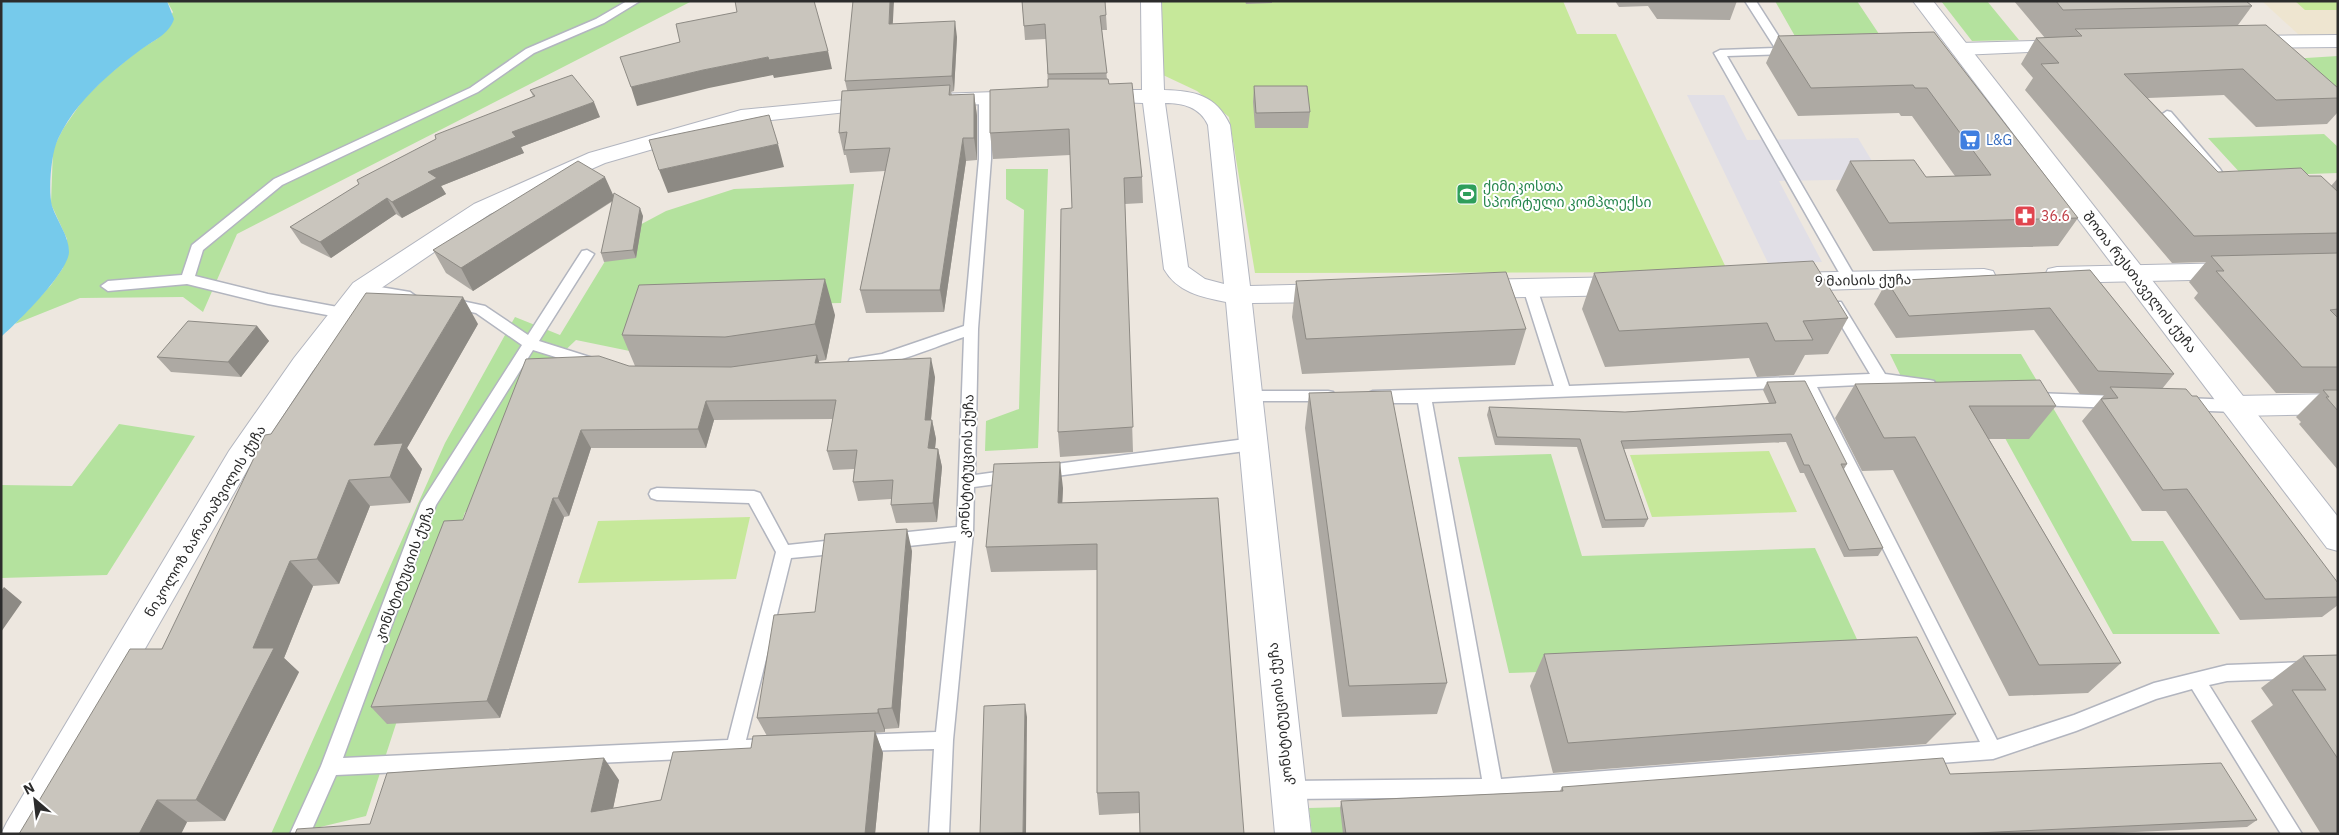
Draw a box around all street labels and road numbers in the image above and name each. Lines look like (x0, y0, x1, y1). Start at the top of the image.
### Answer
street label: შოთა რუსთაველის ქუჩა (2079, 208, 2201, 356)
street label: 9 მაისის ქუჩა (1814, 270, 1912, 290)
street label: კონსტიტუციის ქუჩა (954, 394, 978, 538)
street label: ნიკოლოზ ბარათაშვილის ქუჩა (140, 422, 270, 620)
street label: კონსტიტუციის ქუჩა (370, 504, 438, 644)
street label: კონსტიტუციის ქუჩა (1264, 641, 1296, 787)

